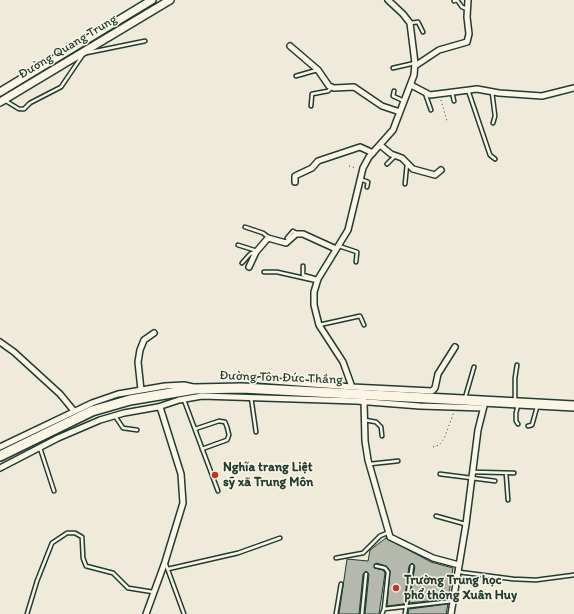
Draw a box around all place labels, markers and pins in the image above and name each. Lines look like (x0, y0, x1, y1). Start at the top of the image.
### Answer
place label: Nghĩa trang Liệt sỹ xã Trung Môn (223, 460, 313, 491)
marker: Nghĩa trang Liệt sỹ xã Trung Môn (210, 470, 220, 480)
place label: Trường Trung học phổ thông Xuân Huy (404, 573, 517, 604)
marker: Trường Trung học phổ thông Xuân Huy (391, 583, 401, 593)

